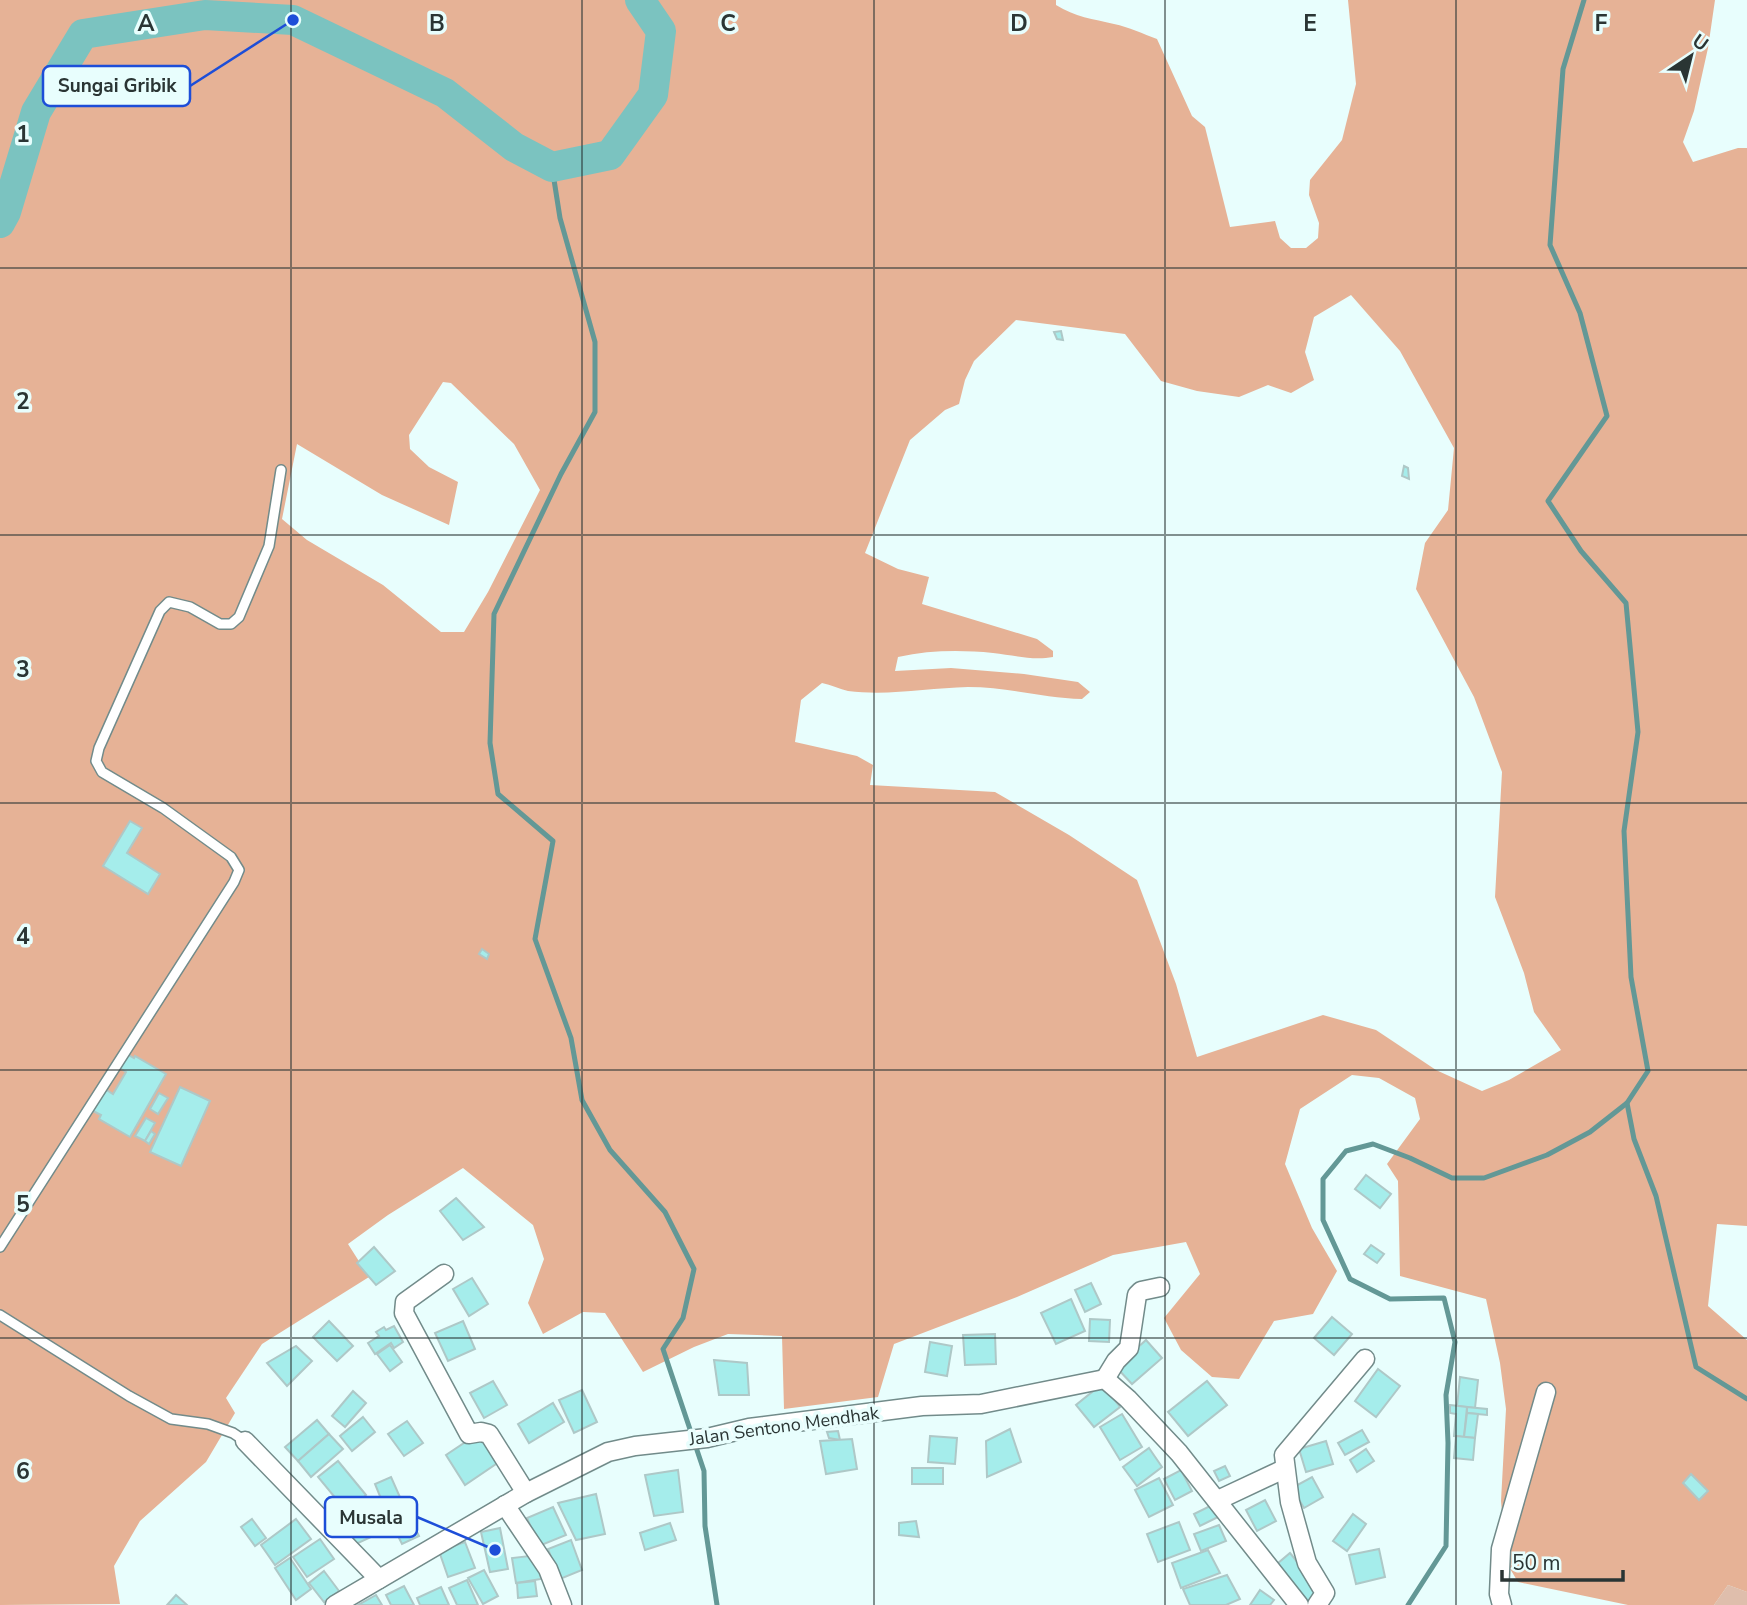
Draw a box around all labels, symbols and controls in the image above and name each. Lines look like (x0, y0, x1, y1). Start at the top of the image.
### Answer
text: A (137, 8, 155, 39)
text: B (429, 8, 445, 39)
text: C (720, 8, 736, 39)
text: D (1010, 8, 1028, 39)
text: E (1303, 8, 1317, 39)
text: F (1595, 8, 1608, 39)
north arrow (1656, 21, 1726, 91)
text: U (1687, 28, 1713, 58)
callout: Sungai Gribik (43, 66, 190, 106)
text: Sungai Gribik (58, 73, 177, 99)
text: 1 (16, 119, 30, 150)
text: 2 (16, 386, 30, 417)
text: 3 (16, 654, 30, 685)
text: 4 (16, 921, 30, 952)
text: 5 (16, 1189, 30, 1220)
street label: Jalan Sentono Mendhak (687, 1401, 881, 1451)
text: 6 (16, 1456, 30, 1487)
callout: Musala (325, 1497, 417, 1537)
text: Musala (339, 1505, 403, 1531)
scale bar (1502, 1538, 1623, 1582)
text: 50 m (1512, 1549, 1561, 1577)

